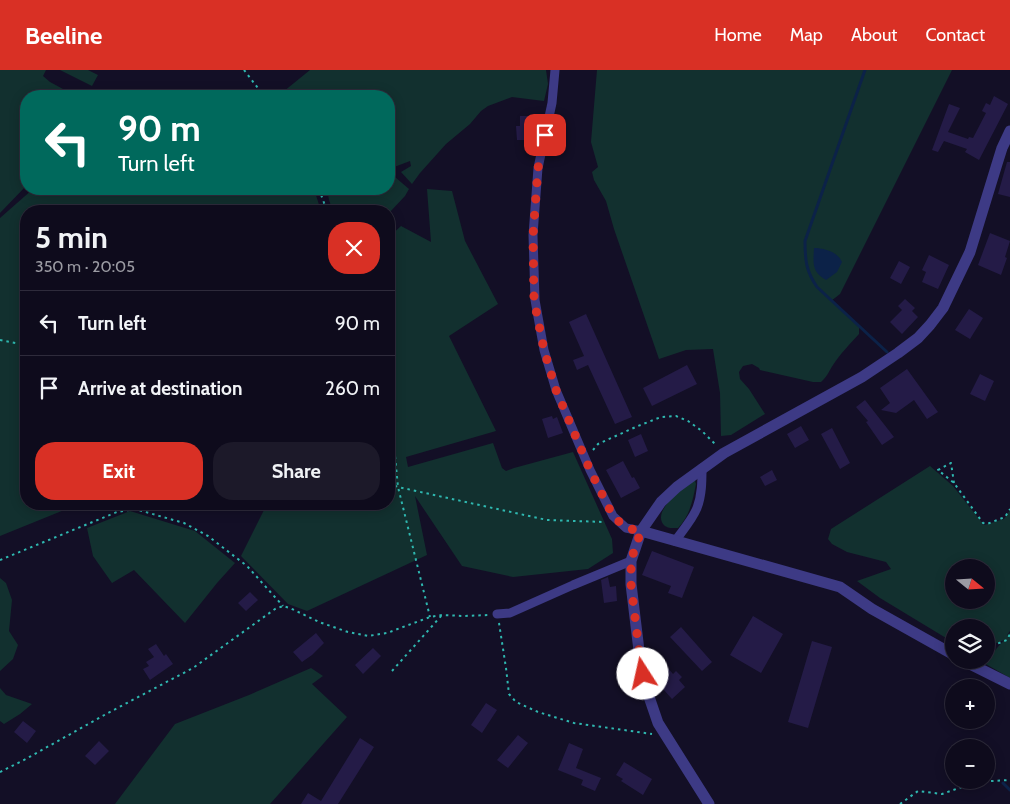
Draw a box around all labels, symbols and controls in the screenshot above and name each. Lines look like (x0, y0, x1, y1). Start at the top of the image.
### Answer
text: Beeline (25, 21, 102, 50)
text: Home (714, 24, 762, 46)
text: Map (790, 24, 823, 46)
text: About (851, 24, 897, 46)
text: Contact (925, 24, 985, 46)
text: 90 m (118, 107, 201, 150)
icon: left (35, 110, 100, 175)
pin (524, 114, 566, 156)
icon: arrive (531, 121, 559, 149)
text: Turn left (118, 150, 195, 177)
text: 5 min (35, 219, 108, 256)
button: close (328, 222, 380, 274)
text: 350 m · 20:05 (35, 257, 135, 276)
icon: left (35, 309, 63, 337)
text: Turn left (78, 312, 146, 335)
text: 90 m (335, 312, 380, 335)
icon: arrive (35, 374, 63, 402)
text: Arrive at destination (78, 377, 242, 400)
text: 260 m (325, 377, 380, 400)
button: Exit (35, 442, 203, 500)
button: Share (213, 442, 380, 500)
north arrow (945, 559, 995, 609)
map controls (945, 559, 995, 789)
button: layers (945, 619, 995, 669)
position arrow (616, 647, 668, 699)
button: + (945, 679, 995, 729)
button: − (945, 739, 995, 789)

